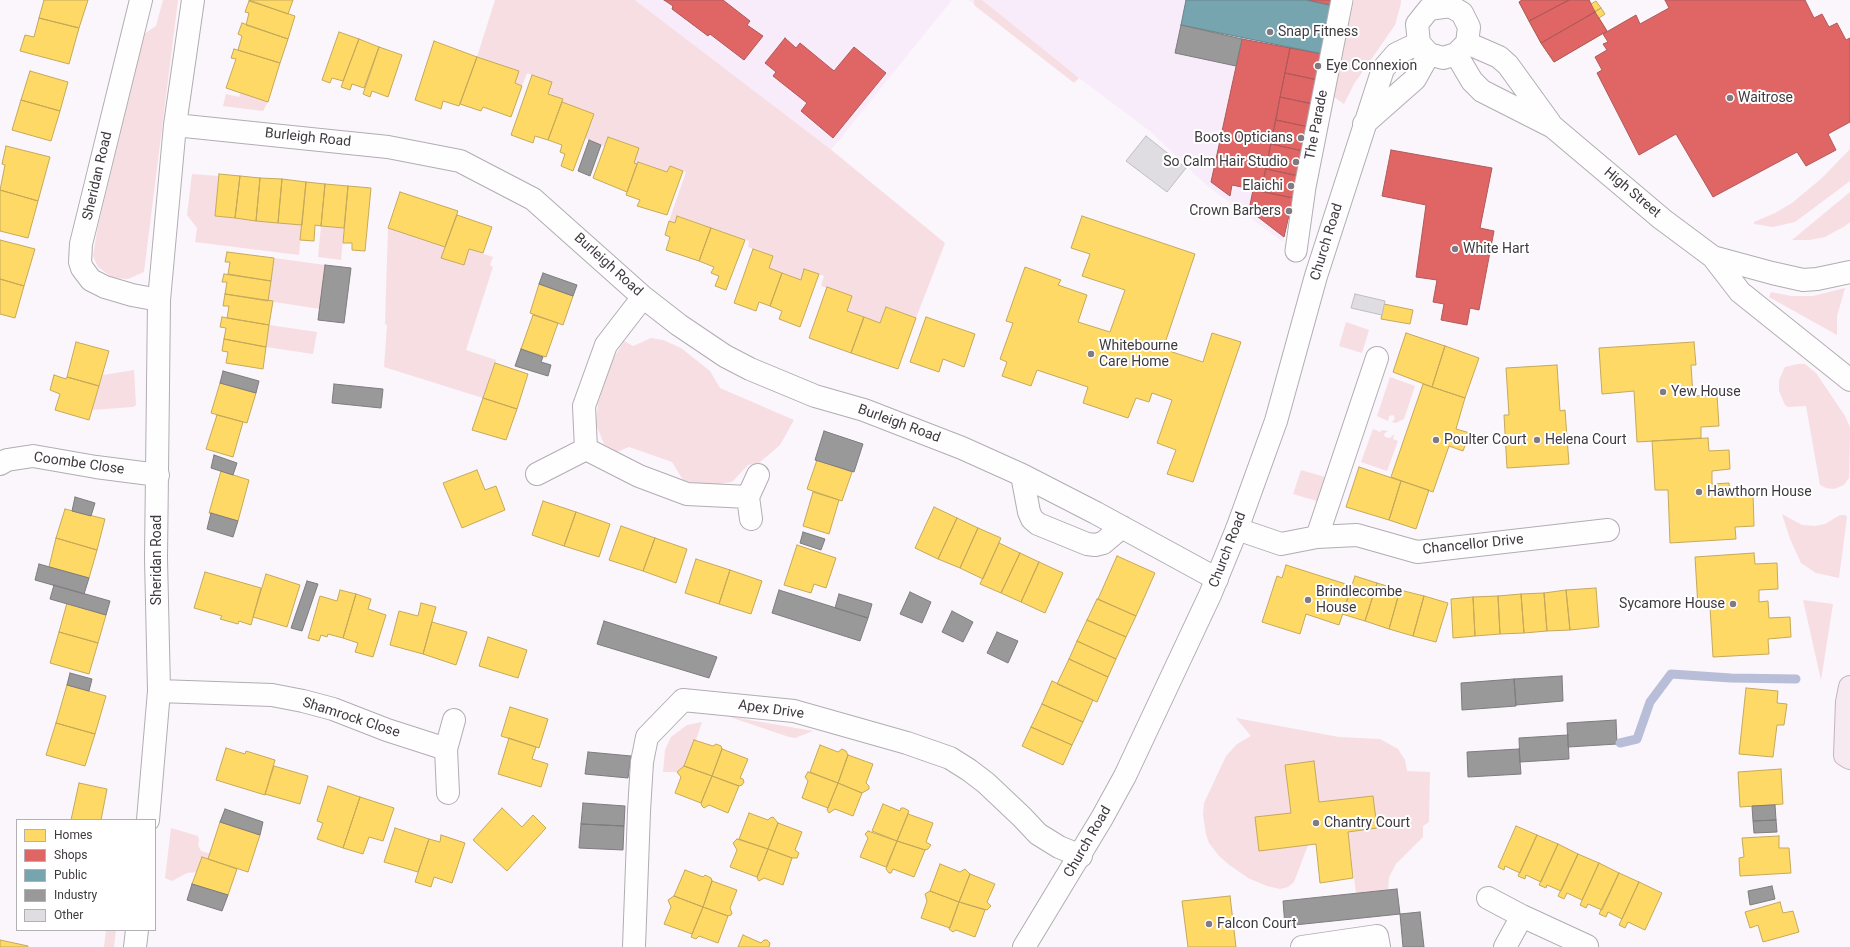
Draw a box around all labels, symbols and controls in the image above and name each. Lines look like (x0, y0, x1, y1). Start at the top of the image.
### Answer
place label: Snap Fitness (1278, 24, 1358, 40)
marker: Snap Fitness (1265, 27, 1275, 37)
place label: Eye Connexion (1326, 58, 1417, 74)
marker: Eye Connexion (1313, 61, 1323, 71)
street label: The Parade (1302, 89, 1332, 161)
place label: Waitrose (1738, 90, 1793, 106)
marker: Waitrose (1725, 93, 1735, 103)
street label: Burleigh Road (264, 125, 352, 151)
street label: Sheridan Road (80, 130, 116, 222)
place label: Boots Opticians (1194, 130, 1293, 146)
marker: Boots Opticians (1296, 133, 1306, 143)
place label: So Calm Hair Studio (1163, 154, 1288, 170)
marker: So Calm Hair Studio (1291, 157, 1301, 167)
street label: High Street (1600, 164, 1664, 222)
place label: Elaichi (1242, 178, 1283, 194)
marker: Elaichi (1286, 181, 1296, 191)
street label: Church Road (1307, 201, 1347, 283)
place label: Crown Barbers (1189, 203, 1281, 219)
marker: Crown Barbers (1284, 206, 1294, 216)
street label: Burleigh Road (570, 230, 646, 300)
place label: White Hart (1463, 241, 1529, 257)
marker: White Hart (1450, 244, 1460, 254)
place label: Whitebourne Care Home (1099, 338, 1178, 370)
marker: Whitebourne Care Home (1086, 349, 1096, 359)
place label: Yew House (1671, 384, 1741, 400)
marker: Yew House (1658, 387, 1668, 397)
street label: Burleigh Road (855, 401, 943, 447)
place label: Poulter Court (1444, 432, 1527, 448)
place label: Helena Court (1545, 432, 1627, 448)
marker: Poulter Court (1431, 435, 1441, 445)
marker: Helena Court (1532, 435, 1542, 445)
street label: Coombe Close (33, 449, 125, 479)
place label: Hawthorn House (1707, 484, 1812, 500)
marker: Hawthorn House (1694, 487, 1704, 497)
street label: Church Road (1206, 510, 1250, 590)
street label: Sheridan Road (149, 515, 165, 605)
street label: Chancellor Drive (1422, 531, 1524, 559)
place label: Brindlecombe House (1316, 584, 1402, 616)
marker: Brindlecombe House (1303, 595, 1313, 605)
place label: Sycamore House (1619, 596, 1725, 612)
marker: Sycamore House (1728, 599, 1738, 609)
street label: Shamrock Close (300, 694, 402, 742)
street label: Apex Drive (737, 697, 805, 723)
street label: Church Road (1061, 803, 1115, 881)
place label: Chantry Court (1324, 815, 1410, 831)
marker: Chantry Court (1311, 818, 1321, 828)
legend (16, 819, 156, 931)
text: Homes (54, 828, 92, 842)
text: Shops (54, 848, 88, 862)
text: Public (54, 868, 87, 882)
text: Industry (54, 888, 97, 902)
text: Other (54, 908, 83, 922)
place label: Falcon Court (1217, 916, 1297, 932)
marker: Falcon Court (1204, 919, 1214, 929)

